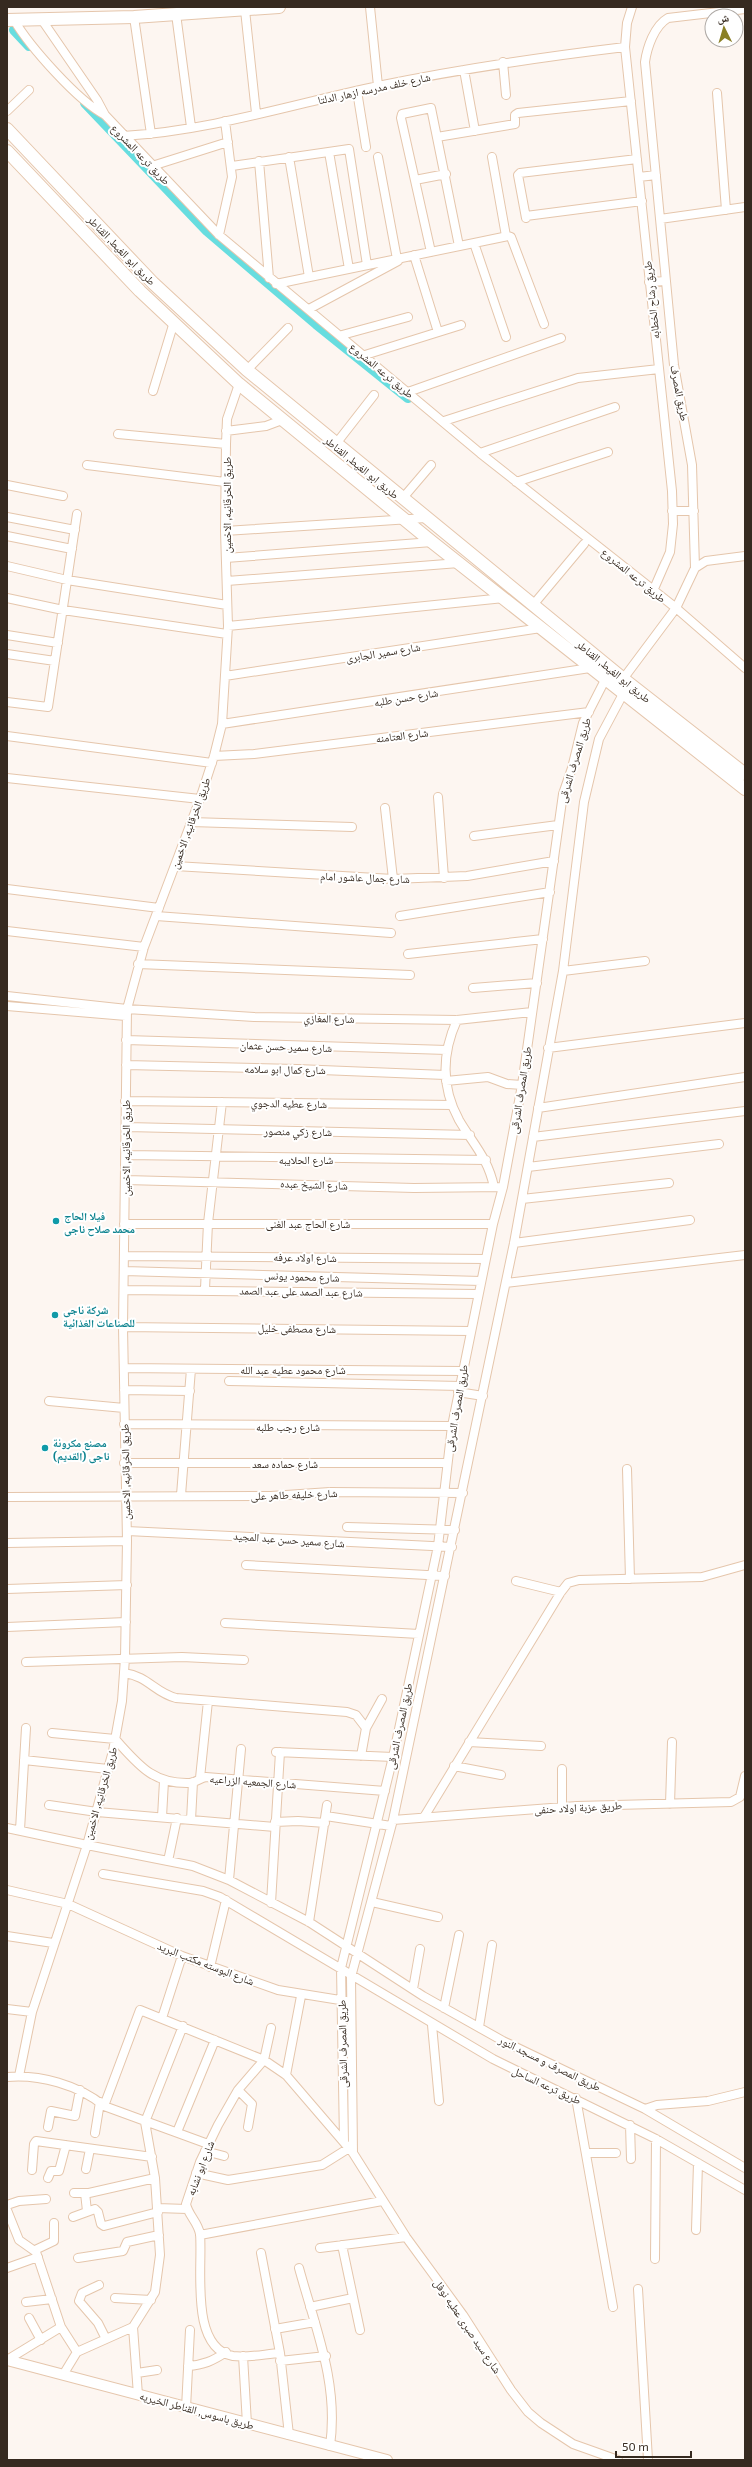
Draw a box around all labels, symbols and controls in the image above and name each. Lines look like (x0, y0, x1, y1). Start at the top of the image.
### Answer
north arrow (704, 8, 744, 48)
text: ش (717, 11, 730, 27)
street label: شارع خلف مدرسه ازهار الدلتا (316, 70, 432, 107)
street label: طريق ترعه المشروع (108, 121, 173, 188)
street label: طريق ابو الغيط, القناطر (84, 212, 159, 288)
street label: طريق رشاح الخطابه (640, 260, 663, 340)
street label: طريق ترعه المشروع (347, 340, 417, 401)
street label: طريق المصرف (667, 364, 692, 422)
street label: طريق ابو الغيط, القناطر (321, 432, 402, 502)
street label: طريق الخرقانيه, الاخمين (220, 457, 234, 553)
street label: طريق ترعه المشروع (598, 545, 669, 606)
street label: طريق ابو الغيط, القناطر (573, 636, 654, 706)
street label: شارع سمير الجابرى (345, 640, 421, 665)
street label: شارع حسن طلبه (373, 686, 439, 709)
street label: طريق المصرف الشرقى (555, 716, 594, 804)
street label: شارع العتامنه (375, 725, 429, 746)
street label: طريق الخرقانيه, الاخمين (167, 776, 214, 871)
street label: شارع جمال عاشور امام (320, 869, 410, 886)
street label: شارع المغازي (303, 1011, 355, 1028)
street label: شارع سمير حسن عثمان (240, 1038, 332, 1055)
street label: طريق المصرف الشرقى (507, 1045, 534, 1135)
street label: شارع كمال ابو سلامه (244, 1062, 326, 1077)
street label: شارع عطيه الدجوي (251, 1096, 327, 1113)
street label: طريق الخرقانيه, الاخمين (119, 1100, 133, 1196)
street label: شارع زكي منصور (263, 1124, 332, 1141)
street label: شارع الحلايبه (279, 1153, 333, 1167)
street label: شارع الشيخ عبده (280, 1176, 348, 1193)
place label: فيلا الحاج محمد صلاح ناجى (64, 1209, 135, 1237)
marker: فيلا الحاج محمد صلاح ناجى (51, 1216, 61, 1226)
street label: شارع الحاج عبد الغنى (266, 1217, 350, 1231)
street label: شارع اولاد عرفه (273, 1250, 337, 1265)
street label: شارع محمود يونس (264, 1268, 340, 1285)
street label: شارع عبد الصمد على عبد الصمد (239, 1283, 363, 1300)
place label: شركة ناجى للصناعات الغذائية (63, 1303, 135, 1329)
marker: شركة ناجى للصناعات الغذائية (50, 1310, 60, 1320)
street label: شارع مصطفى خليل (258, 1321, 336, 1336)
street label: شارع محمود عطيه عبد الله (240, 1363, 346, 1377)
street label: طريق المصرف الشرقى (442, 1363, 471, 1453)
street label: شارع رجب طلبه (256, 1420, 320, 1434)
street label: طريق الخرقانيه, الاخمين (118, 1424, 133, 1520)
place label: مصنع مكرونة ناجى (القديم) (53, 1436, 110, 1464)
marker: مصنع مكرونة ناجى (القديم) (40, 1443, 50, 1453)
street label: شارع حماده سعد (252, 1457, 318, 1471)
street label: شارع خليفه طاهر على (250, 1486, 338, 1503)
street label: شارع سمير حسن عبد المجيد (233, 1529, 345, 1550)
street label: طريق المصرف الشرقى (383, 1682, 415, 1771)
street label: طريق الخرقانيه, الاخمين (80, 1745, 120, 1841)
street label: شارع الجمعيه الزراعيه (209, 1771, 297, 1792)
street label: طريق عزبة اولاد حنفى (534, 1798, 622, 1817)
street label: شارع البوسته مكتب البريد (156, 1939, 256, 1988)
street label: طريق المصرف الشرقى (335, 2000, 350, 2088)
street label: طريق المصرف و مسجد النور (496, 2032, 603, 2094)
street label: طريق ترعه الساحل (510, 2063, 584, 2108)
street label: شارع ابو نشابه (184, 2139, 217, 2198)
street label: شارع سيد صبرى عطيه نوفل (431, 2276, 504, 2376)
street label: طريق باسوس, القناطر الخيريه (138, 2388, 256, 2433)
scale bar (616, 2433, 691, 2459)
text: 50 m (622, 2439, 649, 2453)

